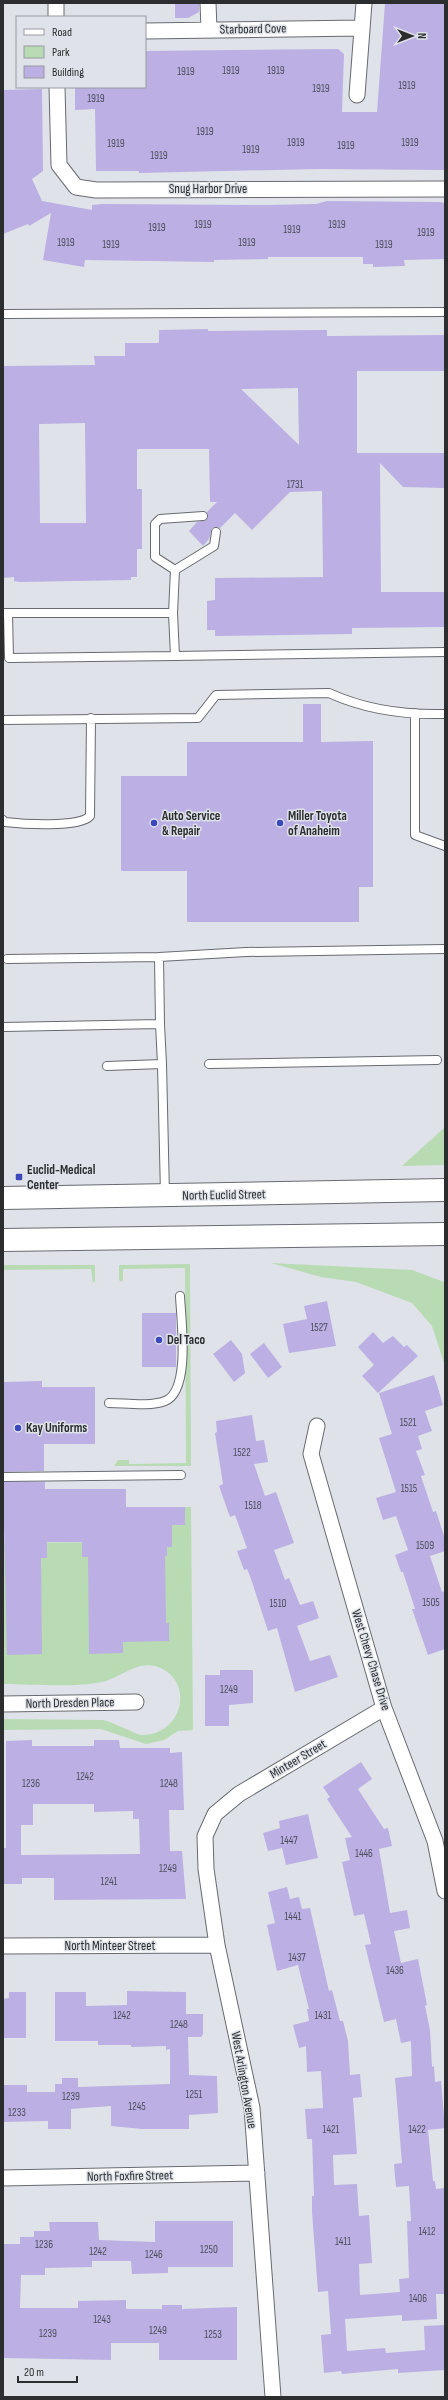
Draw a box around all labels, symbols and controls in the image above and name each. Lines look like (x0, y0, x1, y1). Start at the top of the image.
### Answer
legend (16, 16, 146, 88)
north arrow (392, 16, 432, 56)
street label: Starboard Cove (220, 20, 286, 38)
text: Road (52, 25, 72, 40)
text: N (415, 33, 428, 39)
text: Park (52, 45, 70, 60)
house number: 1919 (222, 64, 240, 77)
house number: 1919 (267, 64, 285, 77)
text: Building (52, 65, 84, 80)
house number: 1919 (177, 65, 195, 78)
house number: 1919 (398, 79, 416, 92)
house number: 1919 (312, 82, 330, 95)
house number: 1919 (87, 92, 105, 105)
house number: 1919 (196, 125, 214, 138)
house number: 1919 (287, 136, 305, 149)
house number: 1919 (401, 136, 419, 149)
house number: 1919 (107, 137, 125, 150)
house number: 1919 (337, 139, 355, 152)
house number: 1919 (242, 143, 260, 156)
house number: 1919 (150, 149, 168, 162)
street label: Snug Harbor Drive (169, 181, 247, 197)
house number: 1919 (194, 218, 212, 231)
house number: 1919 (328, 218, 346, 231)
house number: 1919 (148, 221, 166, 234)
house number: 1919 (283, 223, 301, 236)
house number: 1919 (417, 226, 435, 239)
house number: 1919 (57, 236, 75, 249)
house number: 1919 (238, 236, 256, 249)
house number: 1919 (102, 238, 120, 251)
house number: 1919 (375, 238, 393, 251)
house number: 1731 (287, 478, 303, 491)
place label: Auto Service & Repair (161, 808, 221, 839)
place label: Miller Toyota of Anaheim (288, 808, 347, 839)
marker: Auto Service & Repair (149, 818, 159, 828)
marker: Miller Toyota of Anaheim (275, 818, 285, 828)
place label: Euclid-Medical Center (27, 1162, 96, 1193)
marker: Euclid-Medical Center (14, 1172, 24, 1182)
street label: North Euclid Street (182, 1186, 266, 1204)
house number: 1527 (310, 1321, 328, 1334)
place label: Del Taco (167, 1332, 206, 1348)
marker: Del Taco (154, 1335, 164, 1345)
house number: 1521 (400, 1416, 416, 1429)
place label: Kay Uniforms (26, 1420, 87, 1436)
marker: Kay Uniforms (13, 1423, 23, 1433)
house number: 1522 (233, 1446, 251, 1459)
house number: 1515 (401, 1482, 417, 1495)
house number: 1518 (245, 1499, 262, 1512)
house number: 1509 (416, 1539, 434, 1552)
house number: 1505 (422, 1596, 440, 1609)
house number: 1510 (269, 1597, 287, 1610)
street label: West Chevy Chase Drive (348, 1608, 394, 1712)
house number: 1249 (220, 1683, 238, 1696)
street label: North Dresden Place (25, 1694, 115, 1712)
street label: Minteer Street (267, 1736, 329, 1782)
house number: 1242 (76, 1770, 94, 1783)
house number: 1236 (22, 1777, 40, 1790)
house number: 1248 (160, 1777, 178, 1790)
house number: 1447 (280, 1834, 298, 1847)
house number: 1446 (355, 1847, 373, 1860)
house number: 1249 (159, 1862, 177, 1875)
house number: 1241 (101, 1875, 118, 1888)
house number: 1441 (285, 1910, 302, 1923)
street label: North Minteer Street (65, 1938, 155, 1954)
house number: 1437 (288, 1951, 306, 1964)
house number: 1436 (386, 1964, 404, 1977)
house number: 1242 (113, 2009, 131, 2022)
house number: 1431 (315, 2009, 332, 2022)
house number: 1248 (170, 2018, 188, 2031)
street label: West Arlington Avenue (228, 2030, 260, 2130)
house number: 1251 (186, 2088, 203, 2101)
house number: 1239 (62, 2090, 80, 2103)
house number: 1245 (128, 2100, 146, 2113)
house number: 1233 (8, 2106, 26, 2119)
house number: 1421 (323, 2123, 340, 2136)
house number: 1422 (408, 2123, 426, 2136)
street label: North Foxfire Street (87, 2167, 173, 2185)
house number: 1412 (419, 2225, 436, 2238)
house number: 1411 (335, 2235, 351, 2248)
house number: 1236 (35, 2238, 53, 2251)
house number: 1250 (200, 2243, 218, 2256)
house number: 1242 (89, 2245, 107, 2258)
house number: 1246 (145, 2248, 163, 2261)
house number: 1406 (409, 2292, 427, 2305)
house number: 1243 (93, 2313, 111, 2326)
house number: 1249 (149, 2324, 167, 2337)
house number: 1239 (39, 2327, 57, 2340)
house number: 1253 (204, 2328, 222, 2341)
scale bar (18, 2358, 77, 2384)
text: 20 m (24, 2365, 44, 2380)

